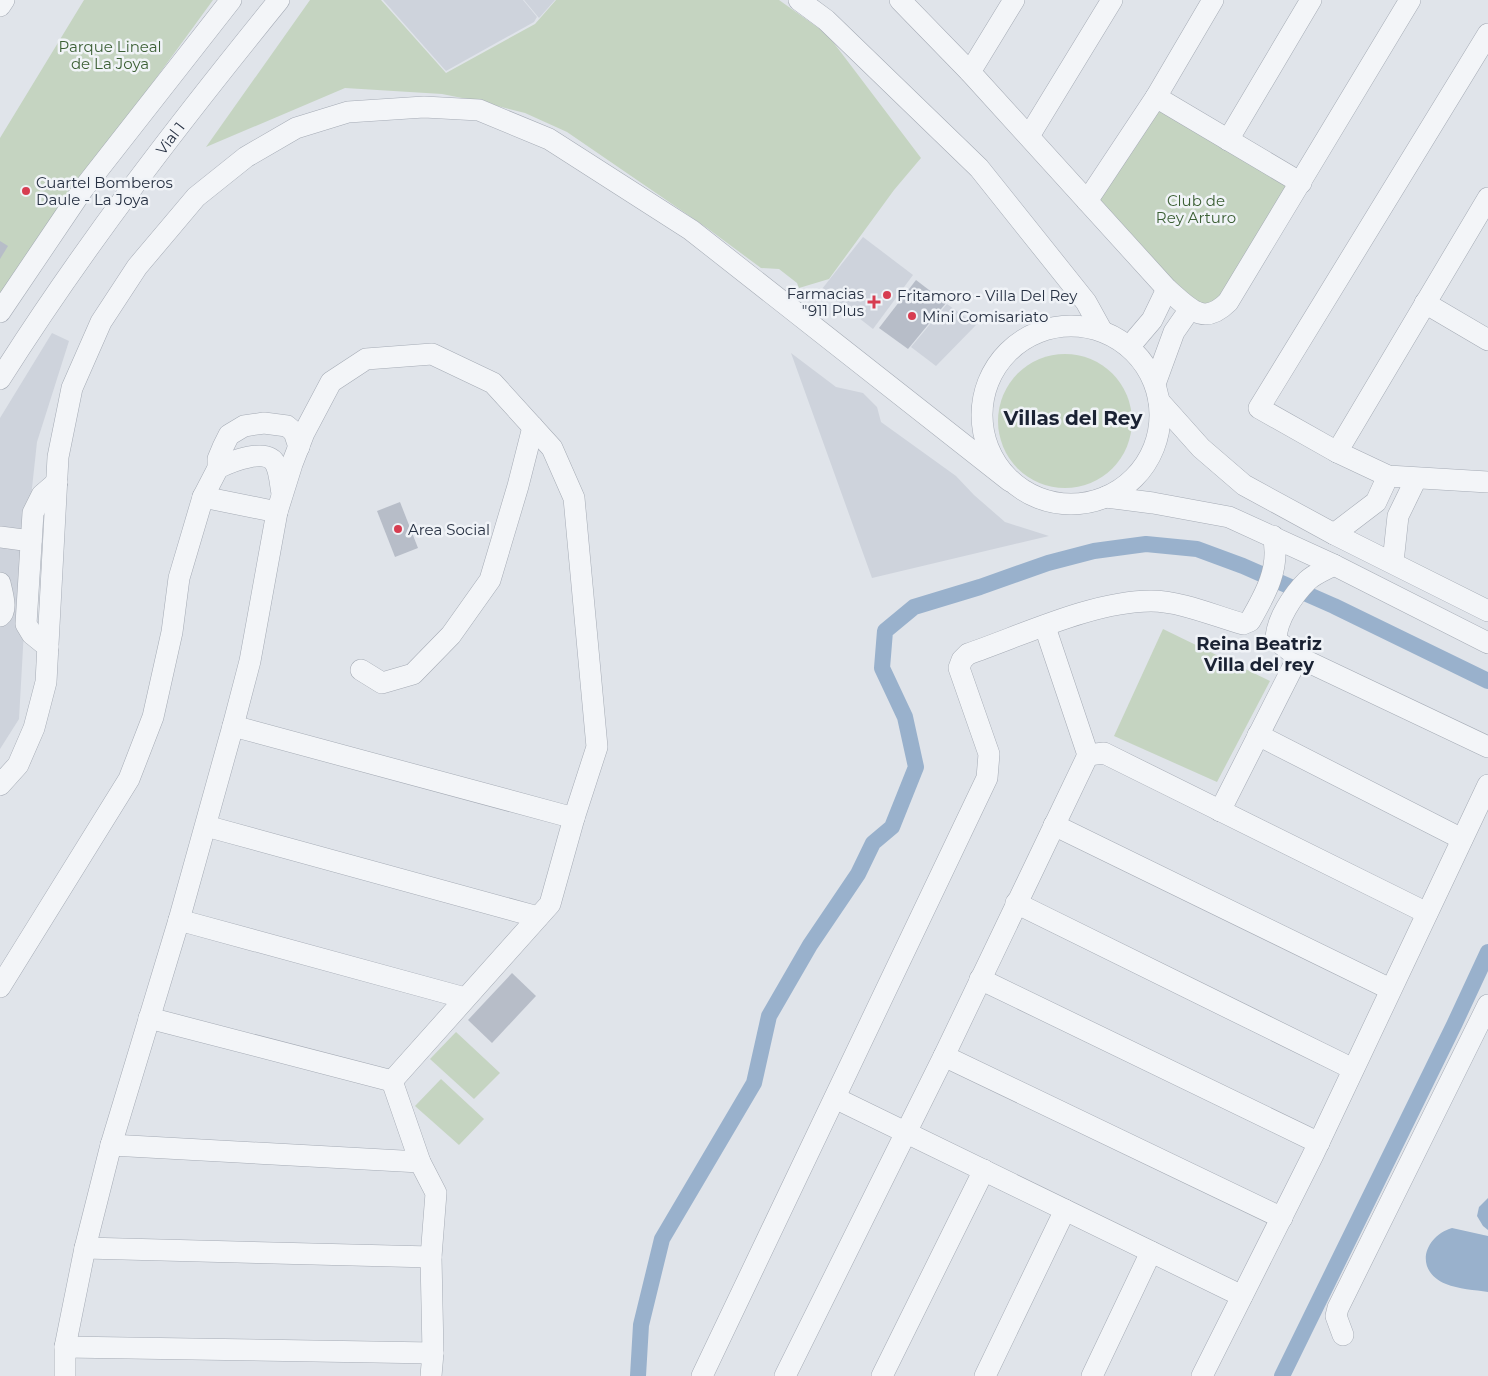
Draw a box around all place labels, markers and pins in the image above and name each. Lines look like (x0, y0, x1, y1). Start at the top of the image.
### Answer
place label: Cuartel Bomberos Daule - La Joya (36, 173, 173, 209)
marker: Cuartel Bomberos Daule - La Joya (20, 185, 32, 197)
place label: Farmacias "911 Plus (787, 284, 864, 320)
place label: Fritamoro - Villa Del Rey (897, 286, 1078, 305)
marker: Fritamoro - Villa Del Rey (881, 289, 893, 301)
marker: Farmacias "911 Plus (868, 296, 880, 308)
place label: Mini Comisariato (922, 307, 1048, 326)
marker: Mini Comisariato (906, 310, 918, 322)
place label: Area Social (408, 520, 490, 539)
marker: Area Social (392, 523, 404, 535)

